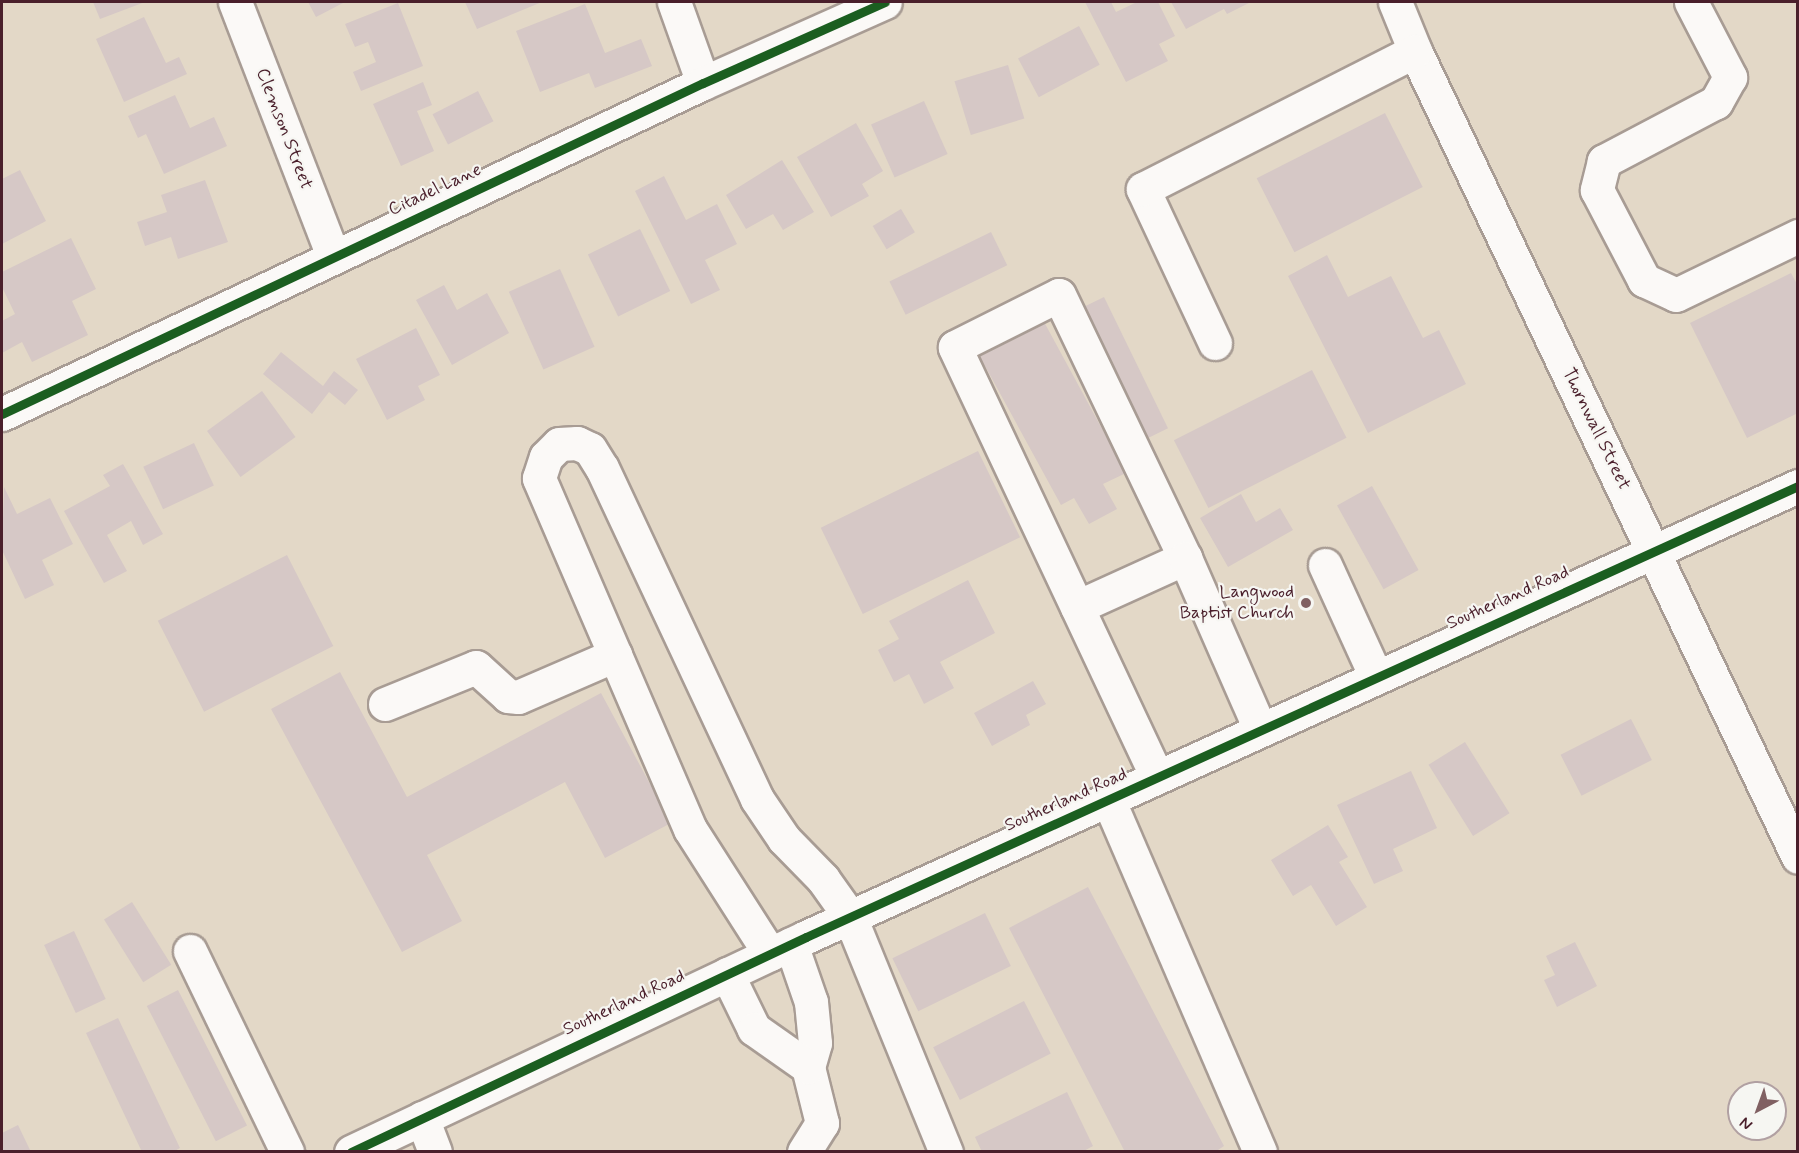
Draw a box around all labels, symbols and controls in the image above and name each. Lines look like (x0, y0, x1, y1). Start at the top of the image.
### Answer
street label: Clemson Street (251, 66, 317, 192)
street label: Citadel Lane (386, 160, 484, 220)
street label: Thornwall Street (1557, 365, 1635, 493)
street label: Southerland Road (1443, 561, 1573, 635)
place label: Langwood Baptist Church (1180, 582, 1294, 624)
marker: Langwood Baptist Church (1299, 596, 1313, 610)
street label: Southerland Road (1001, 763, 1131, 837)
street label: Southerland Road (560, 965, 688, 1041)
north arrow (1727, 1081, 1787, 1141)
text: N (1735, 1112, 1757, 1135)

